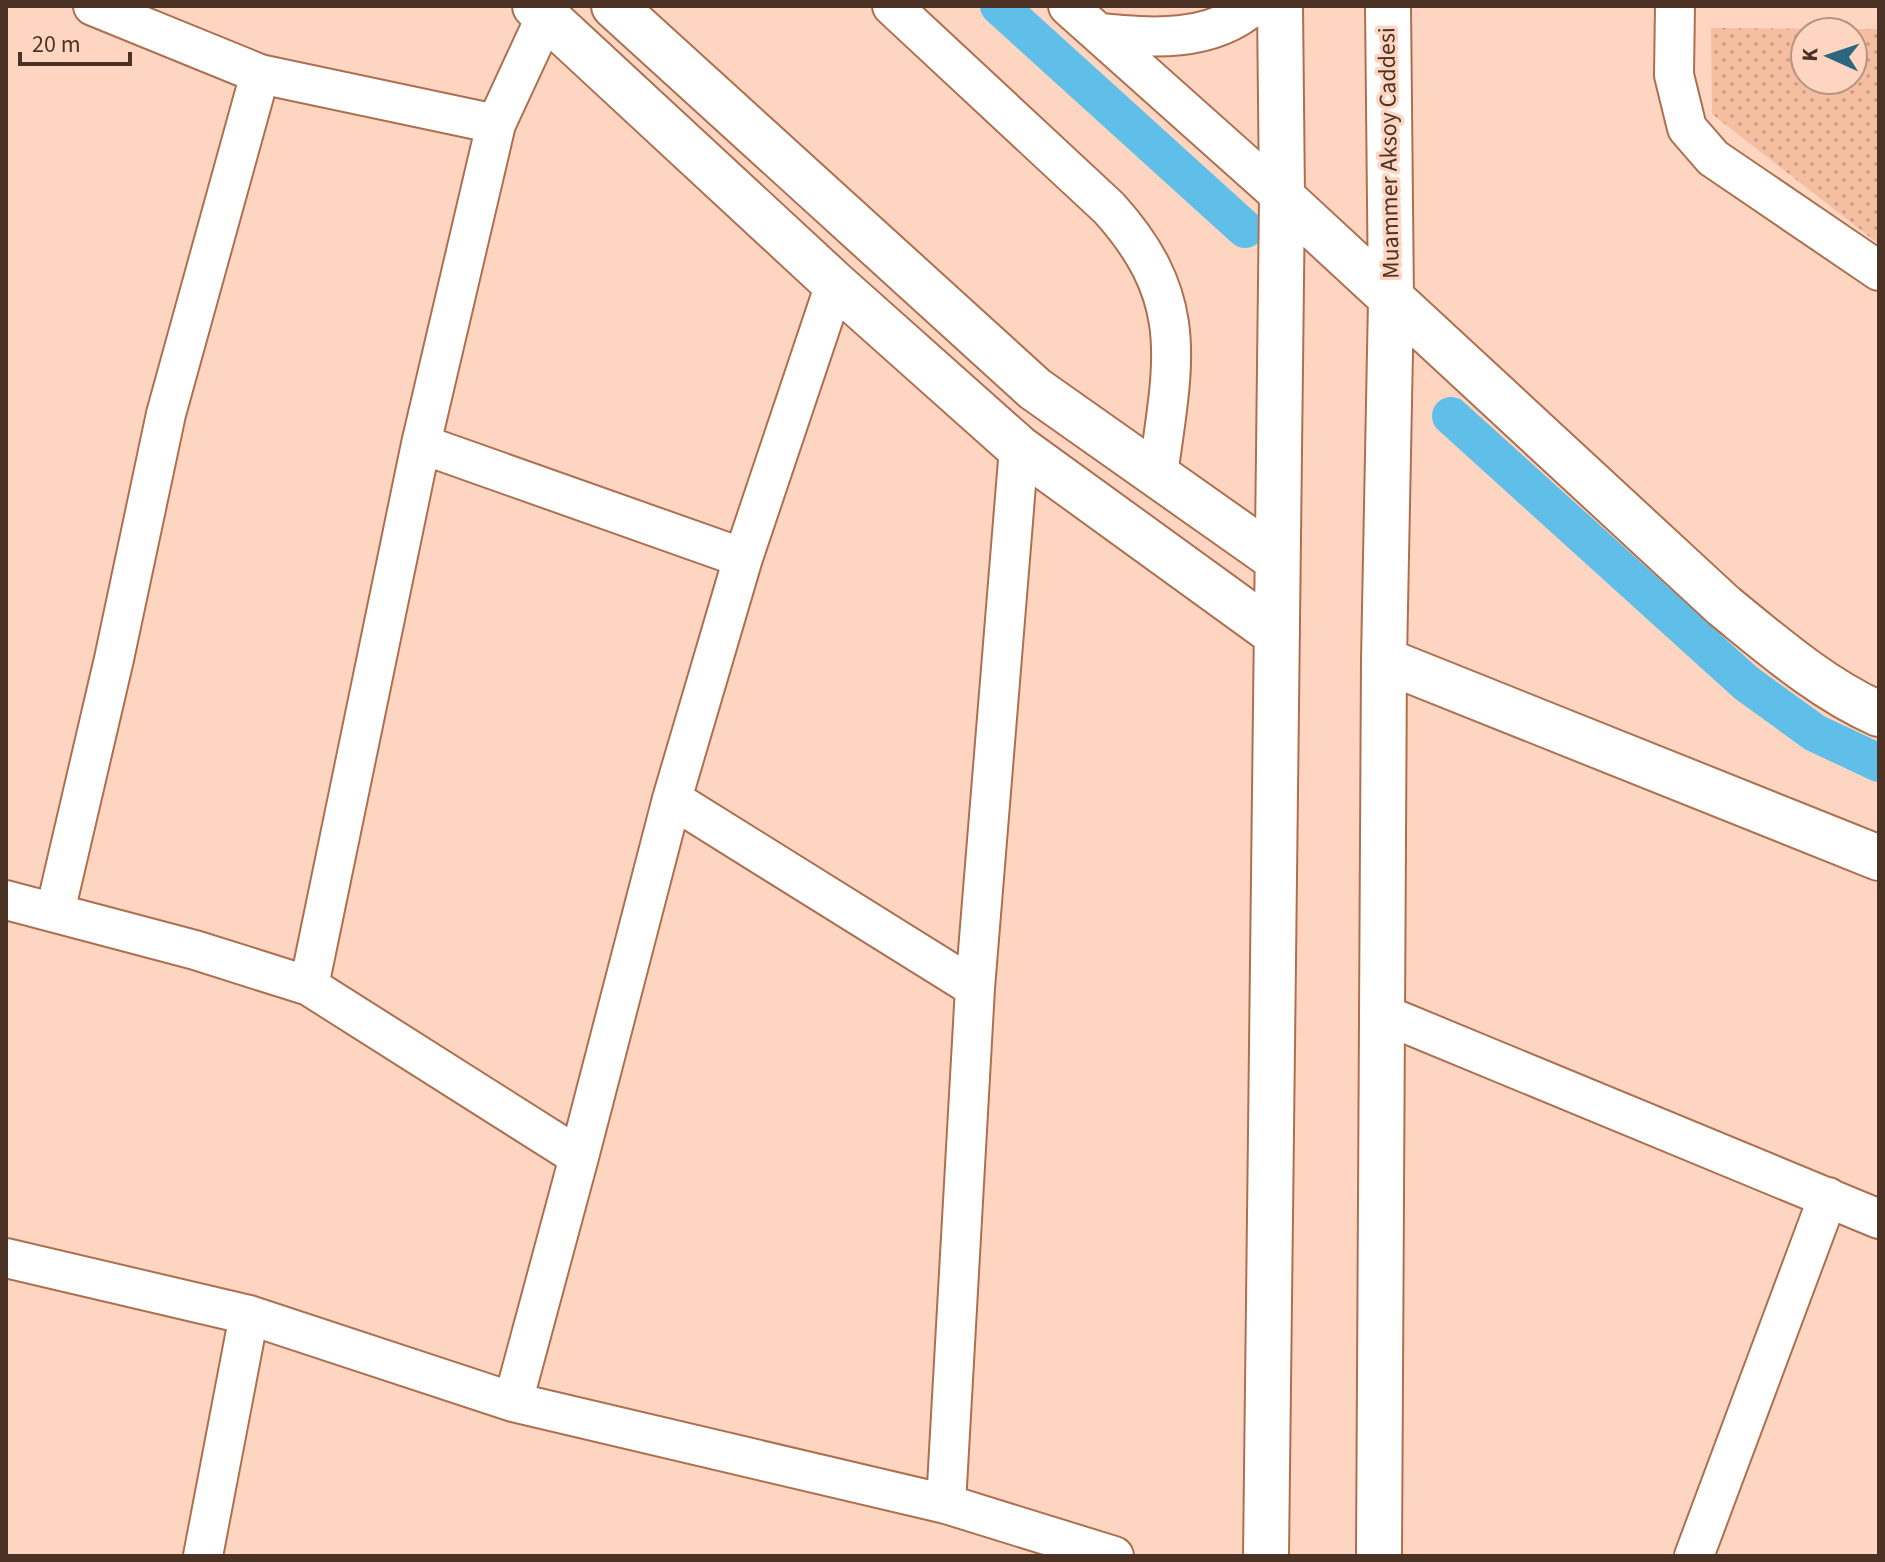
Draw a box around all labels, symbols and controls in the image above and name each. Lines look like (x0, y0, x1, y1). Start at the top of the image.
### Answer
scale bar (20, 16, 130, 66)
north arrow (1789, 16, 1869, 96)
text: 20 m (32, 27, 81, 62)
street label: Muammer Aksoy Caddesi (1369, 27, 1409, 279)
text: K (1794, 47, 1826, 63)

